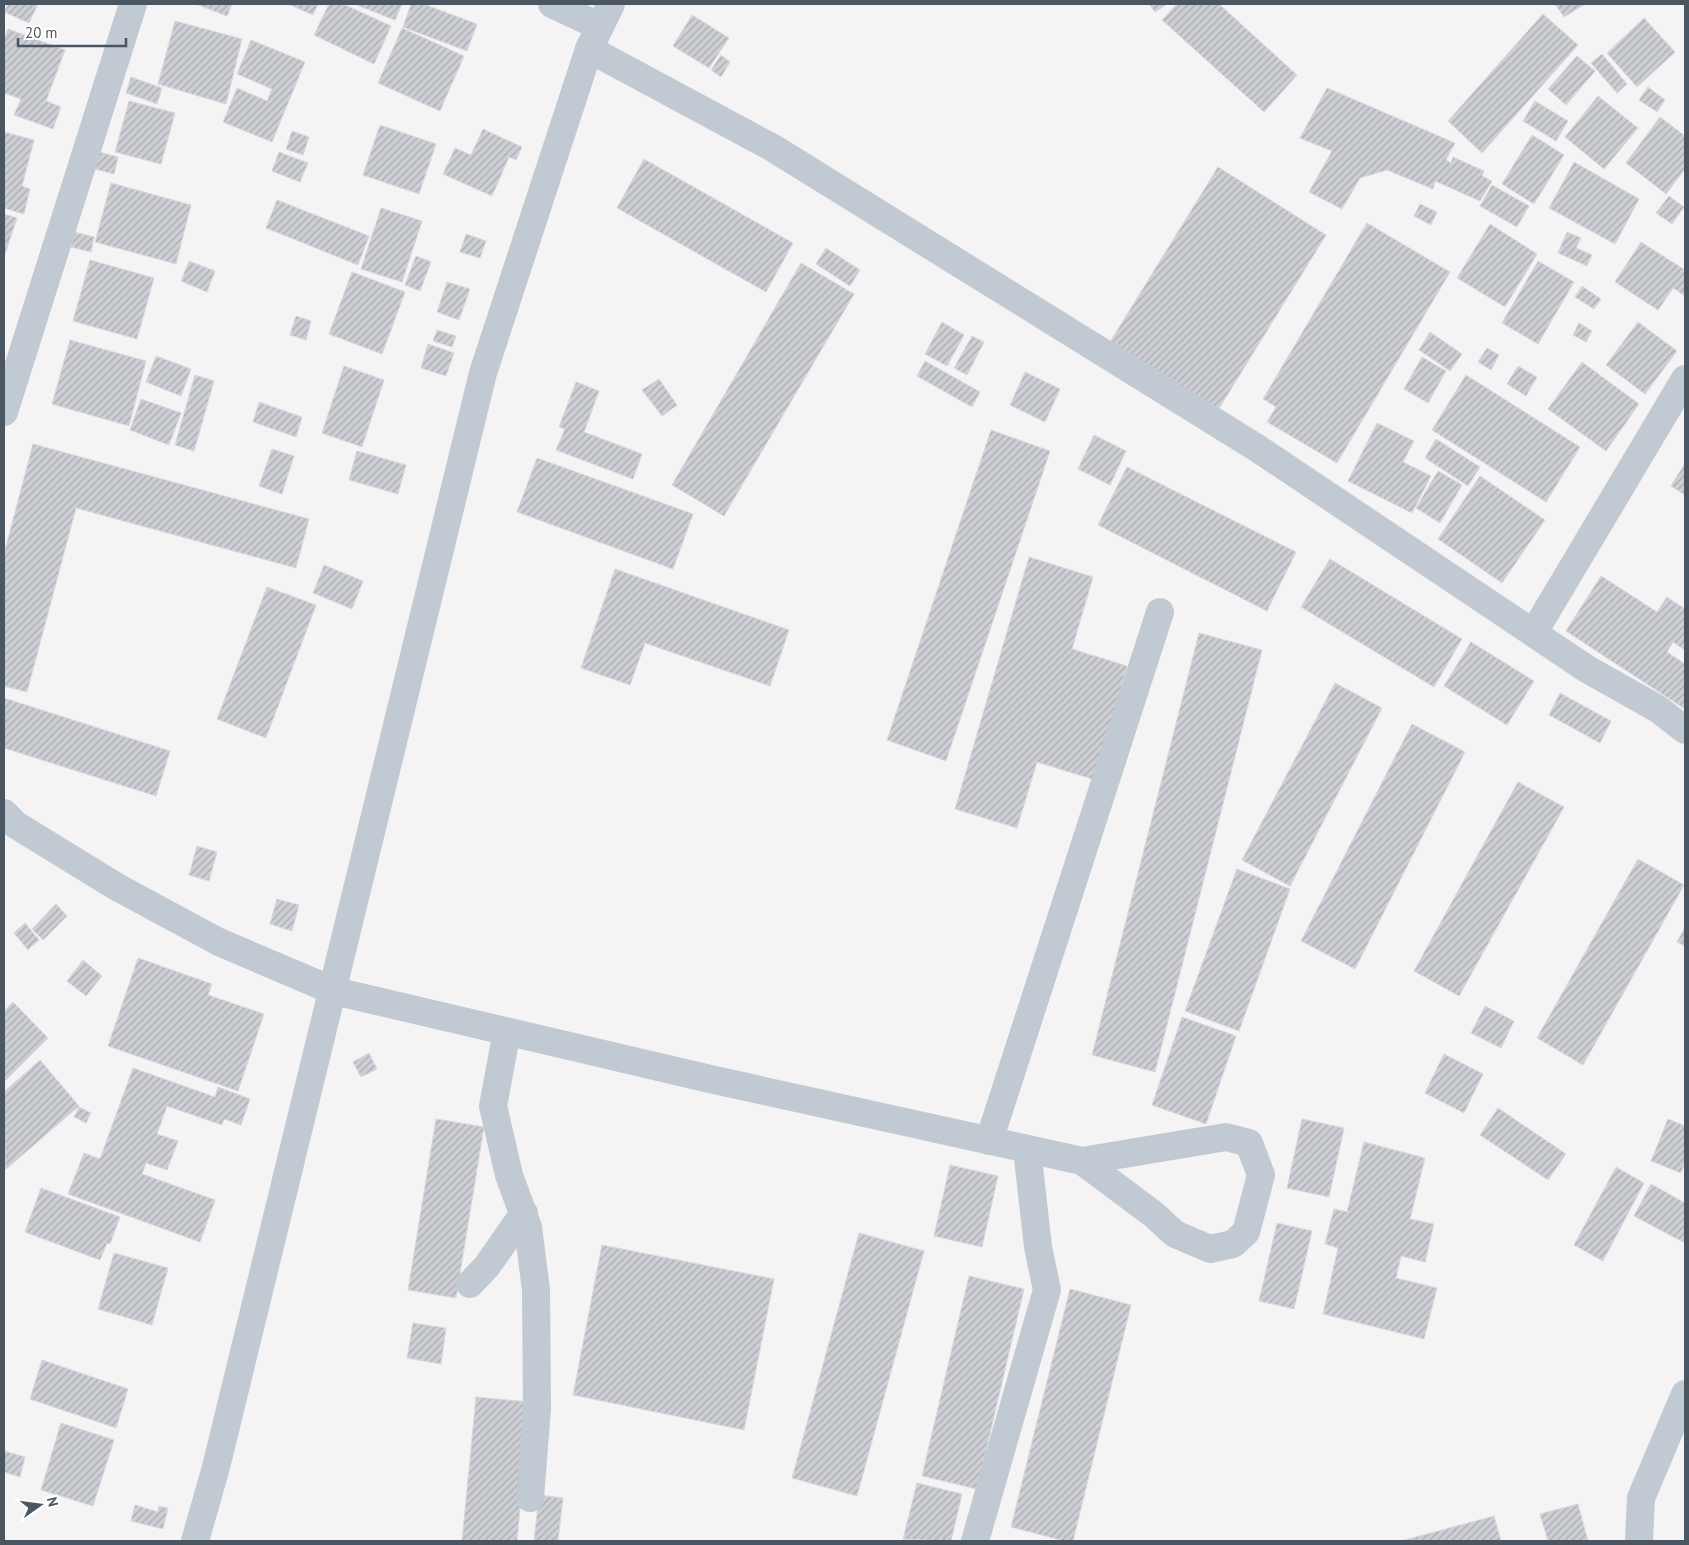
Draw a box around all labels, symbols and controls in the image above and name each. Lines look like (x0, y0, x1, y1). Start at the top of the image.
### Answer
scale bar (18, 15, 125, 47)
text: 20 m (25, 23, 58, 42)
north arrow (15, 1480, 65, 1530)
text: N (43, 1495, 62, 1508)

